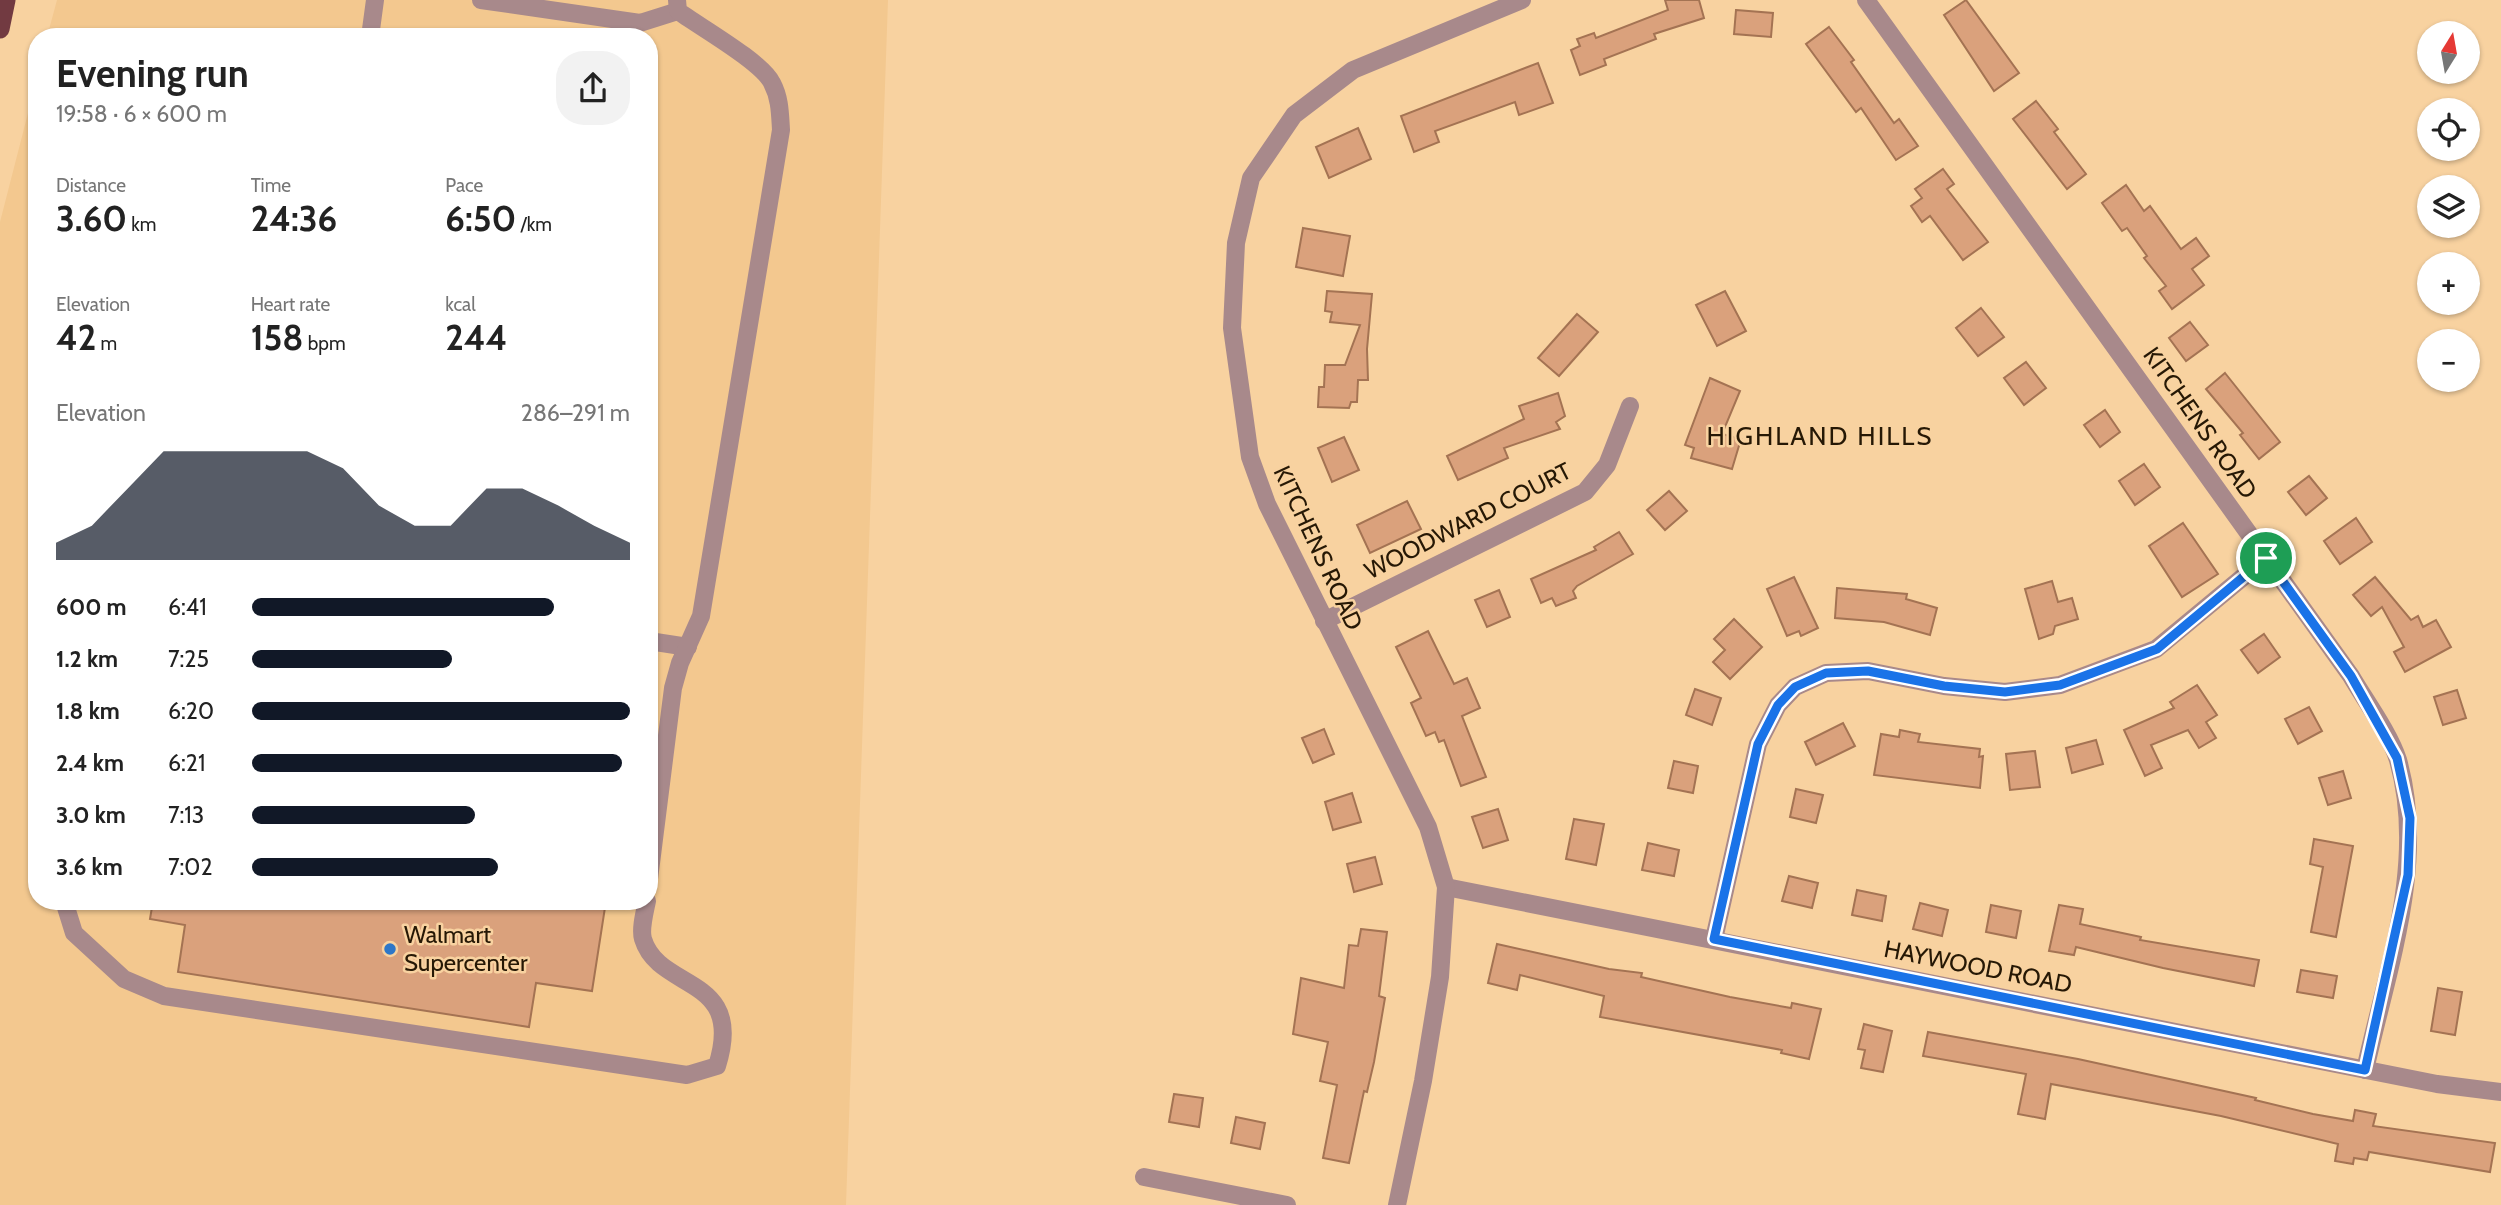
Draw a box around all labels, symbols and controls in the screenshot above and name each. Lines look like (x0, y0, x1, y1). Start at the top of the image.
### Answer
north arrow (2417, 21, 2480, 84)
map controls (2417, 21, 2480, 392)
text: Evening run (56, 50, 249, 97)
button: share (556, 51, 630, 125)
button: locate (2417, 98, 2480, 161)
text: 19:58 · 6 × 600 m (56, 100, 227, 128)
text: Distance (56, 174, 126, 197)
text: Time (251, 174, 291, 197)
text: Pace (445, 174, 483, 197)
button: layers (2417, 175, 2480, 238)
text: 3.60 (56, 197, 127, 240)
text: 24:36 (251, 197, 337, 240)
text: 6:50 (445, 197, 516, 240)
text: km (127, 213, 156, 236)
text: /km (516, 213, 552, 236)
button: + (2417, 252, 2480, 315)
text: Elevation (56, 293, 130, 316)
text: Heart rate (251, 293, 330, 316)
text: kcal (445, 293, 476, 316)
text: 42 (56, 316, 96, 359)
text: 158 (251, 316, 304, 359)
text: 244 (445, 316, 507, 359)
button: − (2417, 329, 2480, 392)
text: m (96, 332, 117, 355)
text: bpm (304, 332, 346, 355)
street label: KITCHENS ROAD (2137, 341, 2263, 504)
text: Elevation (56, 399, 146, 427)
text: 286–291 m (521, 399, 630, 427)
district label: HIGHLAND HILLS (1706, 420, 1934, 452)
street label: WOODWARD COURT (1360, 456, 1576, 585)
street label: KITCHENS ROAD (1268, 461, 1369, 635)
pin (2236, 528, 2296, 588)
icon: arrive (2247, 539, 2285, 577)
text: 600 m (56, 593, 127, 621)
text: 6:41 (168, 593, 207, 621)
text: 1.2 km (56, 645, 118, 673)
text: 7:25 (168, 645, 209, 673)
text: 1.8 km (56, 697, 120, 725)
text: 6:20 (168, 697, 214, 725)
text: 2.4 km (56, 749, 124, 777)
text: 6:21 (168, 749, 205, 777)
text: 3.0 km (56, 801, 126, 829)
text: 7:13 (168, 801, 204, 829)
text: 3.6 km (56, 853, 123, 881)
text: 7:02 (168, 853, 212, 881)
place label: Walmart Supercenter (404, 920, 528, 977)
street label: HAYWOOD ROAD (1882, 934, 2075, 999)
marker: Walmart Supercenter (382, 941, 398, 957)

